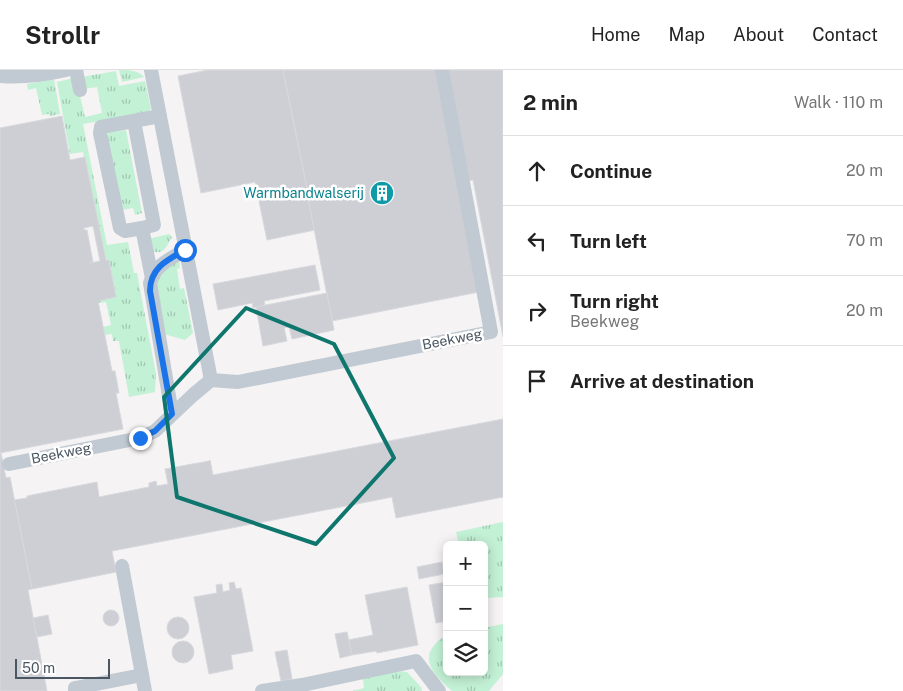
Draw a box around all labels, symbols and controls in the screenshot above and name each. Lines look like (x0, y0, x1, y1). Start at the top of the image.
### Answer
text: Strollr (25, 21, 100, 49)
text: Home (591, 24, 641, 45)
text: Map (669, 24, 705, 45)
text: About (733, 24, 784, 45)
text: Contact (812, 24, 878, 45)
text: 2 min (523, 90, 578, 115)
text: Walk · 110 m (794, 93, 883, 112)
icon: ahead (523, 157, 551, 185)
text: Continue (570, 160, 652, 182)
text: 20 m (846, 161, 883, 180)
building icon: Warmbandwalserij (369, 180, 395, 206)
place label: Warmbandwalserij (243, 185, 364, 201)
icon: left (523, 227, 551, 255)
text: Turn left (570, 230, 647, 252)
text: 70 m (846, 231, 883, 250)
route start (174, 239, 197, 262)
text: Turn right (570, 290, 659, 312)
icon: right (523, 297, 551, 325)
text: 20 m (846, 301, 883, 320)
text: Beekweg (570, 312, 639, 331)
street label: Beekweg (421, 325, 484, 353)
icon: arrive (523, 367, 551, 395)
text: Arrive at destination (570, 370, 754, 392)
route end (129, 427, 152, 450)
street label: Beekweg (30, 439, 93, 467)
map controls (443, 541, 488, 676)
button: + (443, 541, 488, 586)
button: − (443, 586, 488, 631)
button: layers (443, 631, 488, 676)
scale bar (15, 656, 110, 679)
text: 50 m (22, 660, 55, 676)

